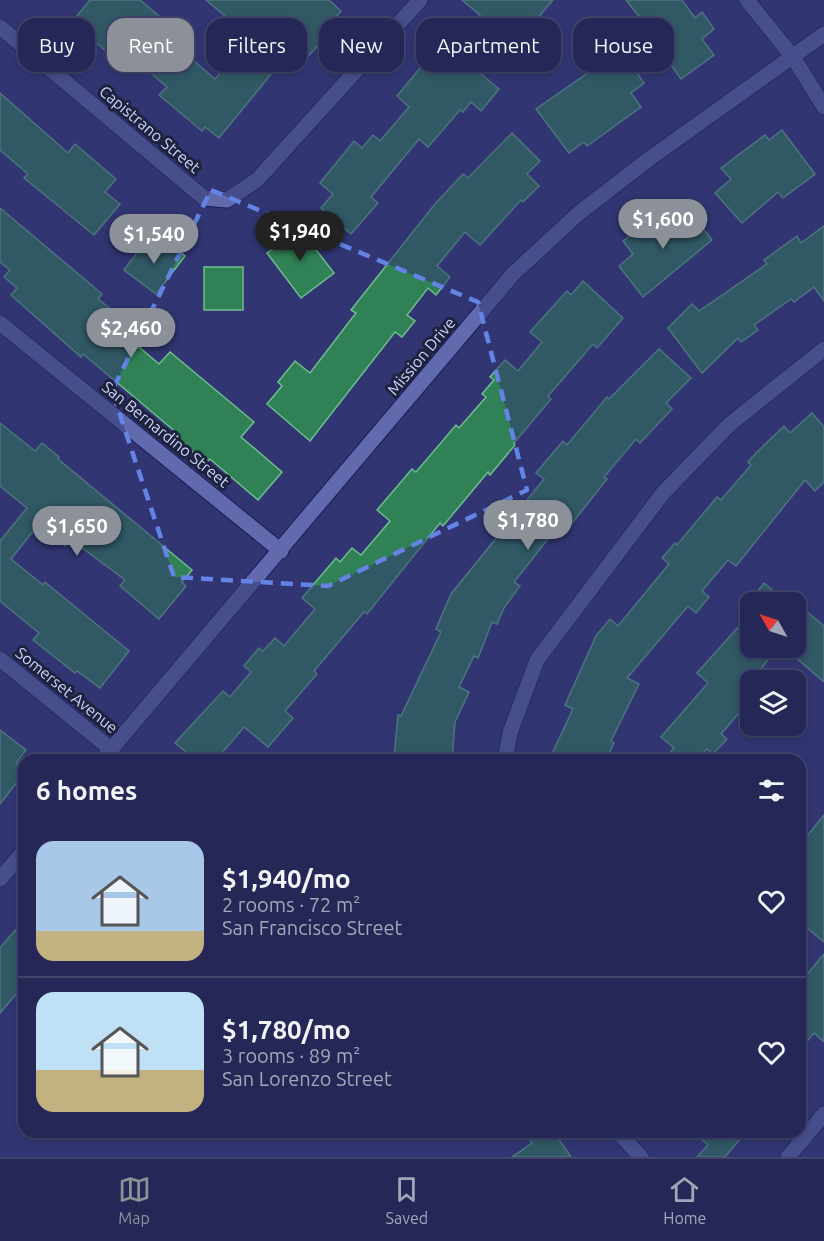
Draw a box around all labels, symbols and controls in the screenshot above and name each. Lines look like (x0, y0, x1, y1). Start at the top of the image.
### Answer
chip: Buy (18, 18, 95, 72)
chip: Rent (107, 18, 194, 72)
chip: Filters (206, 18, 307, 72)
chip: New (319, 18, 404, 72)
chip: Apartment (416, 18, 561, 72)
chip: House (573, 18, 674, 72)
street label: Capistrano Street (96, 82, 204, 177)
pin: $1,600 (614, 199, 712, 250)
text: $1,600 (632, 207, 694, 230)
pin: $1,940 (251, 211, 349, 262)
pin: $1,540 (105, 214, 203, 265)
text: $1,940 (269, 219, 331, 242)
text: $1,540 (123, 222, 185, 245)
pin: $2,460 (82, 308, 180, 359)
street label: Mission Drive (383, 314, 459, 398)
text: $2,460 (100, 316, 162, 339)
street label: San Bernardino Street (99, 377, 234, 491)
pin: $1,780 (479, 500, 577, 551)
pin: $1,650 (28, 506, 126, 557)
text: $1,780 (497, 508, 559, 531)
text: $1,650 (46, 514, 108, 537)
north arrow (740, 592, 806, 658)
map controls (740, 592, 806, 736)
street label: Somerset Avenue (12, 643, 122, 737)
button: layers (740, 670, 806, 736)
icon: filters (755, 774, 788, 807)
text: 6 homes (36, 776, 137, 805)
text: $1,940/mo (222, 864, 351, 893)
icon: home (84, 865, 156, 937)
icon: heart (755, 885, 788, 918)
text: 2 rooms · 72 m² (222, 893, 360, 916)
text: San Francisco Street (222, 916, 402, 939)
text: $1,780/mo (222, 1015, 351, 1044)
icon: home (84, 1016, 156, 1088)
icon: heart (755, 1036, 788, 1069)
text: 3 rooms · 89 m² (222, 1044, 360, 1067)
text: San Lorenzo Street (222, 1067, 392, 1090)
tab: Map (118, 1173, 151, 1227)
tab: Saved (386, 1173, 428, 1227)
tab: Home (663, 1173, 706, 1227)

